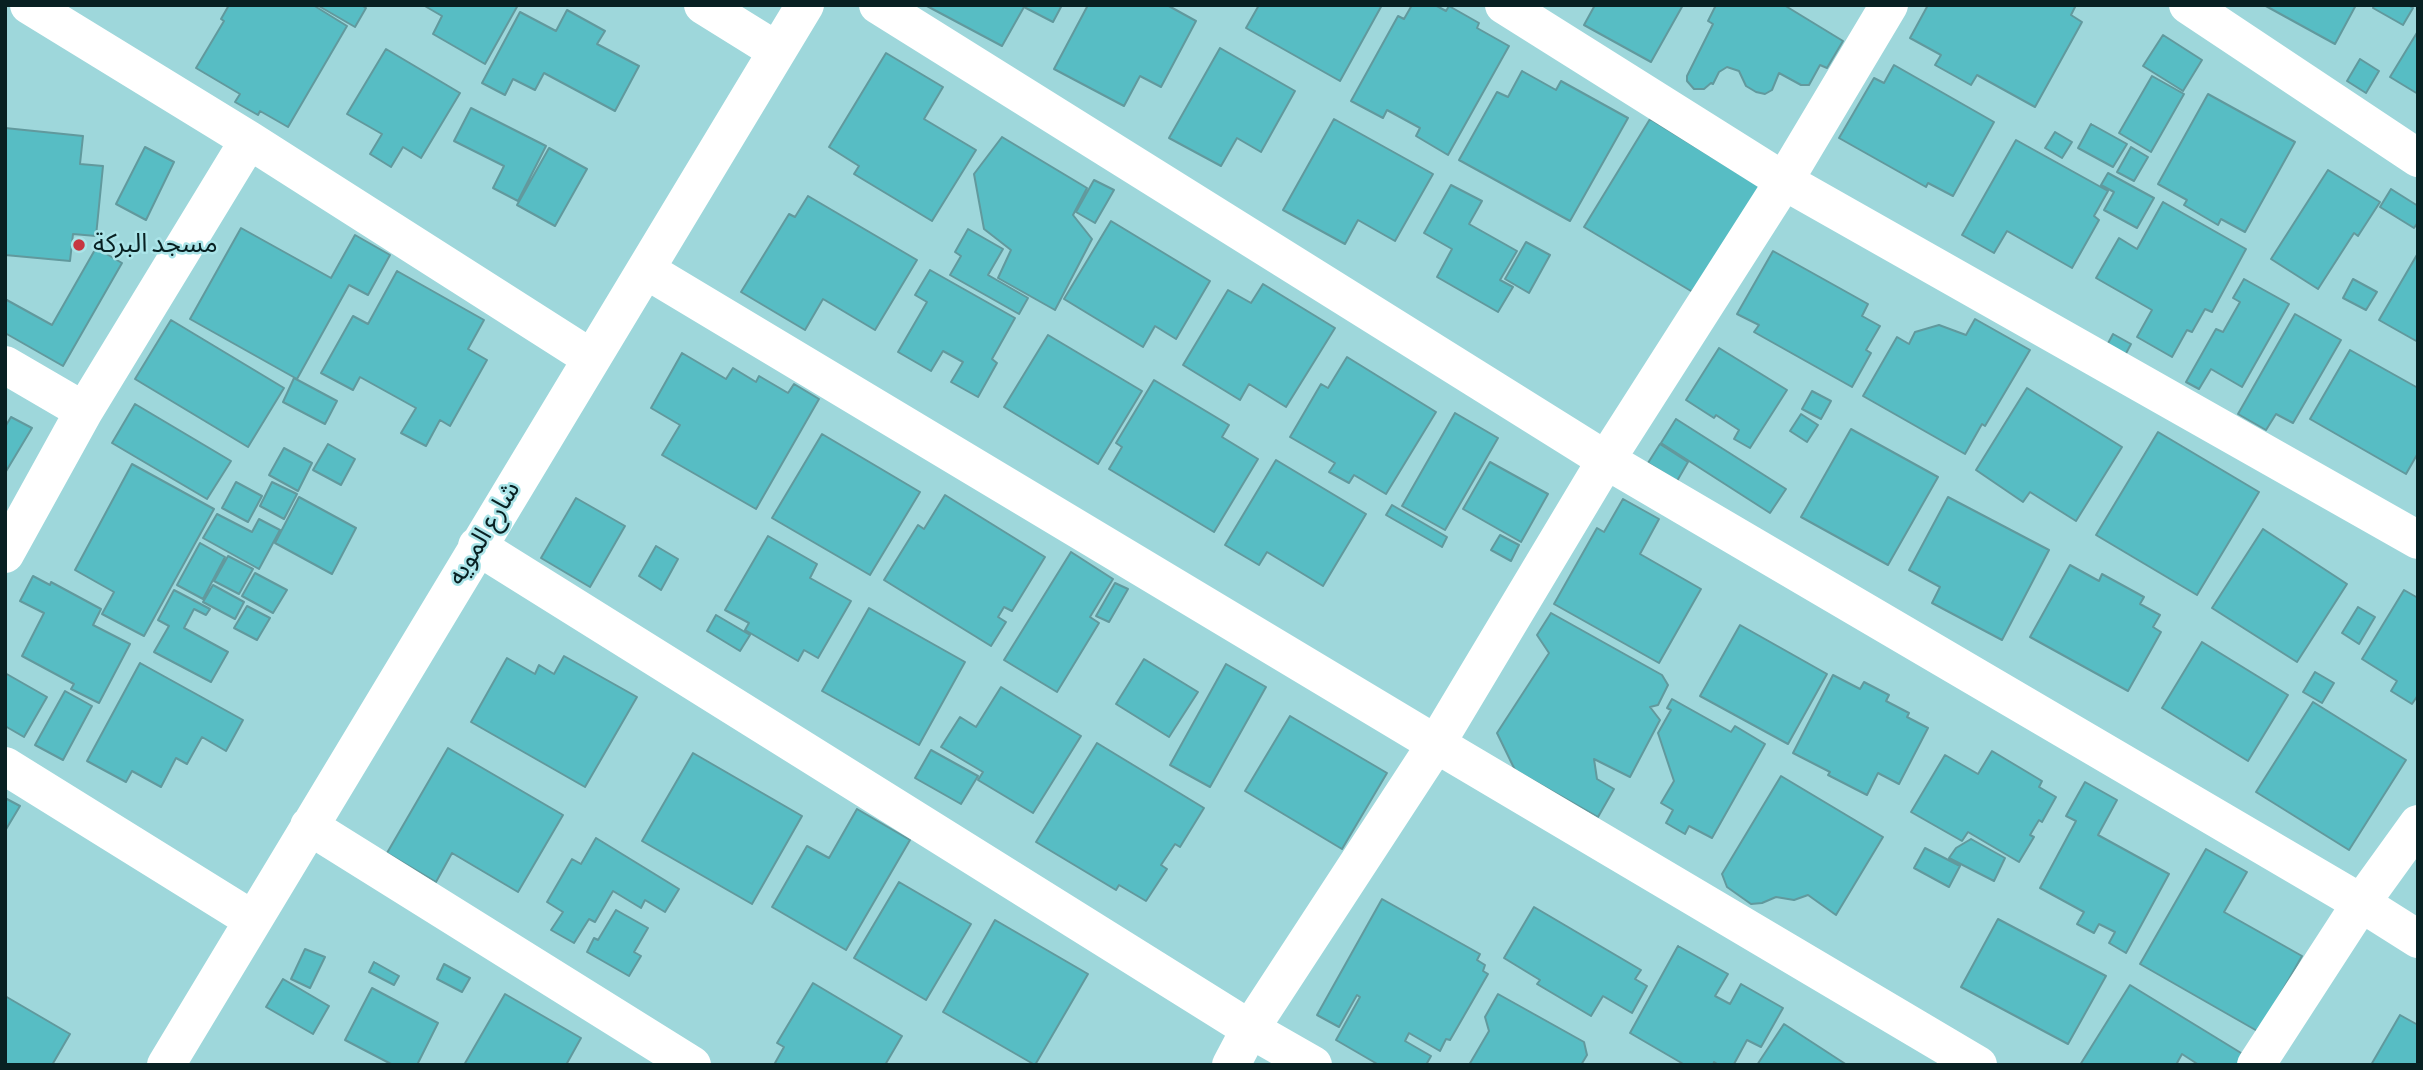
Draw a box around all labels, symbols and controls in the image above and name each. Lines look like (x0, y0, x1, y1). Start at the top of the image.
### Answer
place label: مسجد البركة (93, 229, 218, 261)
marker: مسجد البركة (71, 237, 87, 253)
street label: شارع المويه (442, 476, 528, 592)

